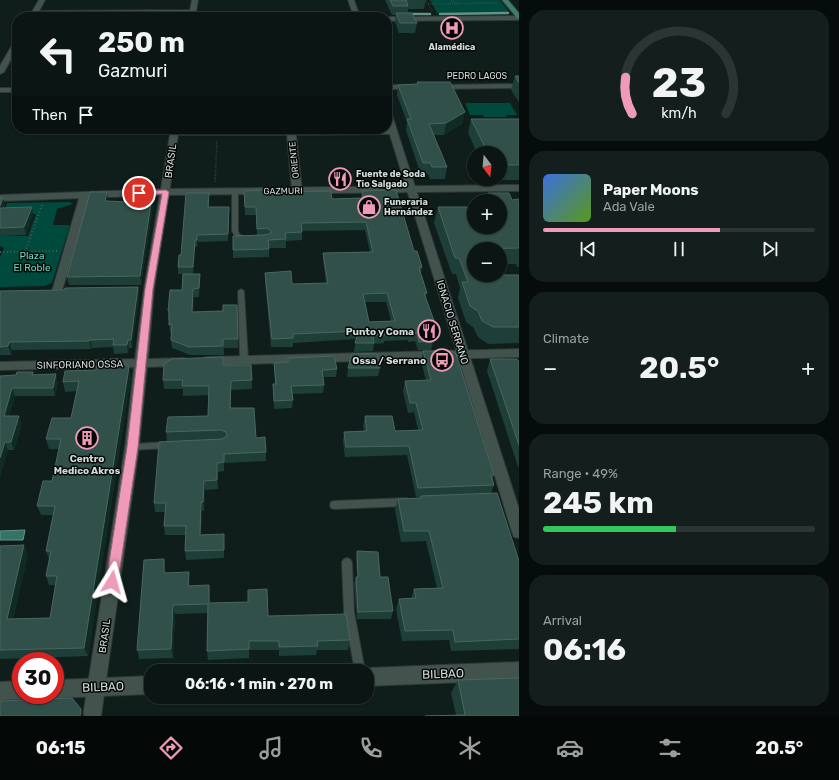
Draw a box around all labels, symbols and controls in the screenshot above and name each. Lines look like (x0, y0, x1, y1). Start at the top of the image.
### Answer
hospital icon: Alamédica (439, 15, 465, 41)
text: 250 m (98, 26, 185, 59)
icon: left (32, 28, 84, 80)
place label: Alamédica (429, 42, 475, 52)
text: 23 (652, 57, 706, 106)
text: Gazmuri (98, 60, 167, 82)
street label: PEDRO LAGOS (447, 71, 508, 81)
icon: arrive (75, 104, 97, 126)
text: km/h (661, 104, 697, 121)
text: Then (32, 106, 67, 124)
street label: ORIENTE (287, 141, 301, 179)
street label: BRASIL (163, 143, 179, 179)
north arrow (467, 146, 507, 186)
map controls (467, 146, 507, 282)
restaurant icon: Fuente de Soda Tio Salgado (327, 166, 353, 192)
place label: Fuente de Soda Tio Salgado (356, 169, 425, 190)
pin (122, 176, 156, 210)
text: Paper Moons (603, 181, 699, 199)
icon: arrive (128, 182, 150, 204)
street label: GAZMURI (263, 186, 303, 196)
shop icon: Funeraria Hernández (356, 194, 382, 220)
button: + (467, 194, 507, 234)
place label: Funeraria Hernández (384, 197, 433, 217)
text: Ada Vale (603, 199, 655, 214)
icon: previous (577, 238, 599, 260)
icon: pause (668, 238, 690, 260)
icon: next (759, 238, 781, 260)
button: − (467, 242, 507, 282)
park label: Plaza El Roble (13, 250, 51, 274)
street label: IGNACIO SERRANO (434, 279, 471, 366)
restaurant icon: Punto y Coma (416, 318, 442, 344)
place label: Punto y Coma (346, 326, 414, 338)
text: Climate (543, 331, 589, 346)
bus stop icon: Ossa / Serrano (429, 347, 455, 373)
text: 20.5° (639, 350, 719, 386)
place label: Ossa / Serrano (352, 355, 426, 367)
text: − (543, 355, 557, 382)
text: + (801, 355, 815, 382)
street label: SINFORIANO OSSA (37, 358, 124, 372)
building icon: Centro Medico Akros (74, 425, 100, 451)
place label: Centro Medico Akros (54, 453, 121, 477)
text: Range · 49% (543, 466, 618, 481)
text: 245 km (543, 485, 654, 521)
position arrow (91, 561, 133, 603)
text: Arrival (543, 613, 582, 628)
street label: BRASIL (97, 618, 113, 654)
text: 06:16 (543, 632, 626, 668)
speed limit sign: 30 (12, 652, 64, 704)
street label: BILBAO (422, 666, 464, 682)
text: 06:16 · 1 min · 270 m (185, 675, 333, 693)
street label: BILBAO (82, 679, 124, 695)
icon: directions (157, 734, 185, 762)
icon: music (257, 734, 285, 762)
icon: phone (357, 734, 385, 762)
icon: climate (456, 734, 484, 762)
icon: car (556, 734, 584, 762)
icon: filters (656, 734, 684, 762)
text: 06:15 (36, 737, 86, 759)
text: 20.5° (755, 737, 803, 759)

